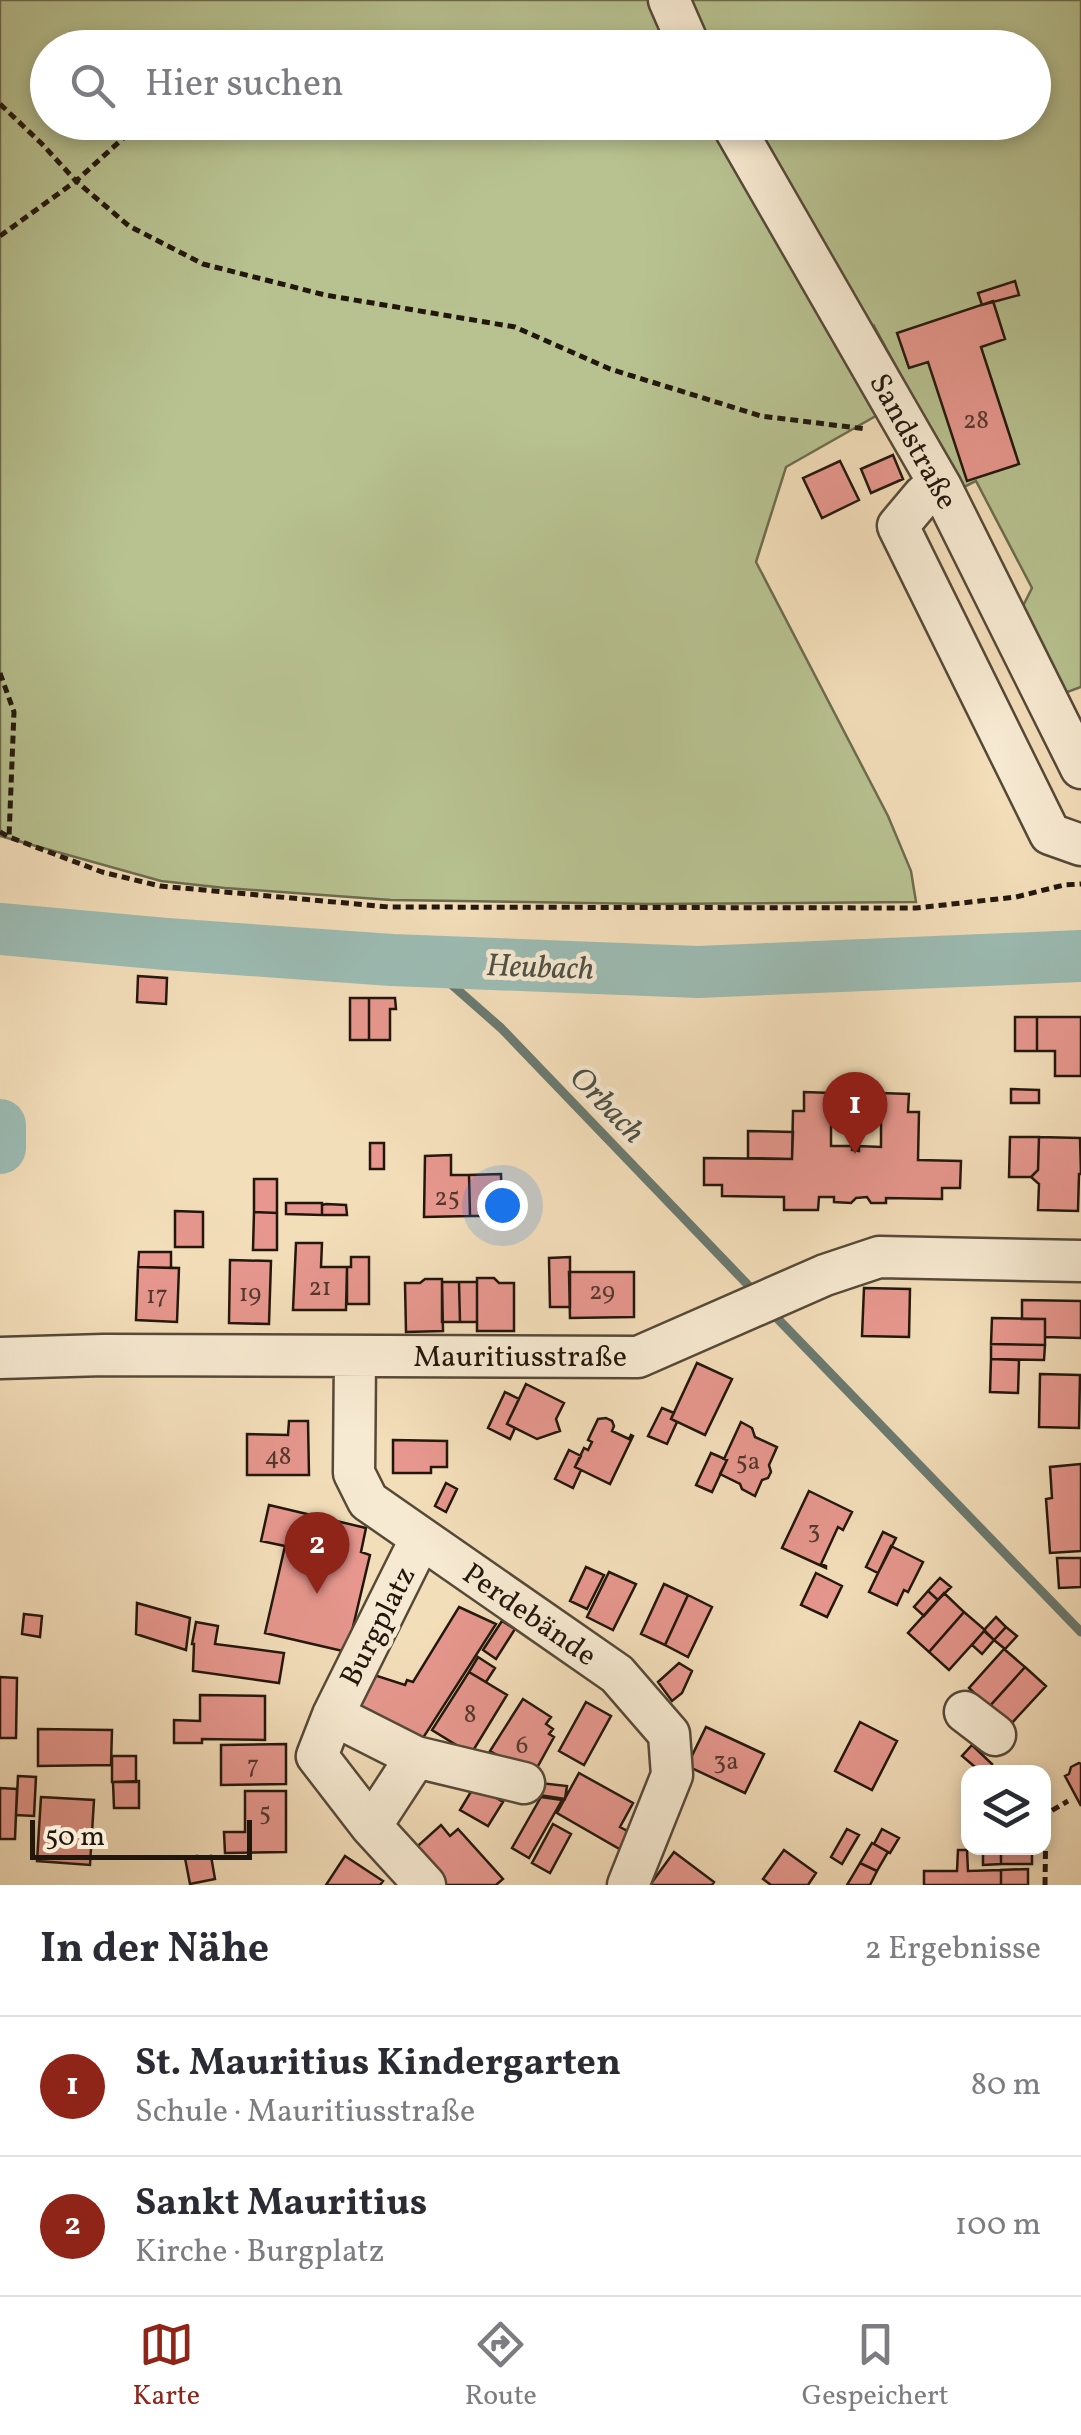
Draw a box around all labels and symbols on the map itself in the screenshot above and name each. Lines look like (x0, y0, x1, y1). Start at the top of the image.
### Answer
street label: Sandstraße (858, 366, 967, 517)
house number: 28 (963, 404, 989, 439)
water label: Heubach (485, 945, 595, 993)
water label: Orbach (558, 1058, 654, 1155)
pin: 1 (822, 1072, 888, 1154)
your location (477, 1180, 528, 1231)
house number: 25 (434, 1181, 460, 1216)
house number: 21 (308, 1271, 332, 1306)
house number: 29 (589, 1275, 615, 1310)
house number: 19 (239, 1277, 261, 1312)
house number: 17 (146, 1279, 168, 1314)
street label: Mauritiusstraße (413, 1337, 627, 1379)
house number: 48 (264, 1440, 292, 1475)
house number: 5a (736, 1445, 760, 1480)
pin: 2 (284, 1512, 350, 1594)
house number: 3 (808, 1514, 820, 1549)
street label: Perdebände (453, 1554, 604, 1677)
street label: Burgplatz (331, 1560, 427, 1694)
house number: 8 (464, 1698, 476, 1733)
house number: 6 (516, 1729, 528, 1764)
house number: 3a (713, 1745, 739, 1780)
house number: 7 (247, 1749, 259, 1784)
house number: 5 (259, 1796, 271, 1831)
scale bar (30, 1815, 252, 1860)

